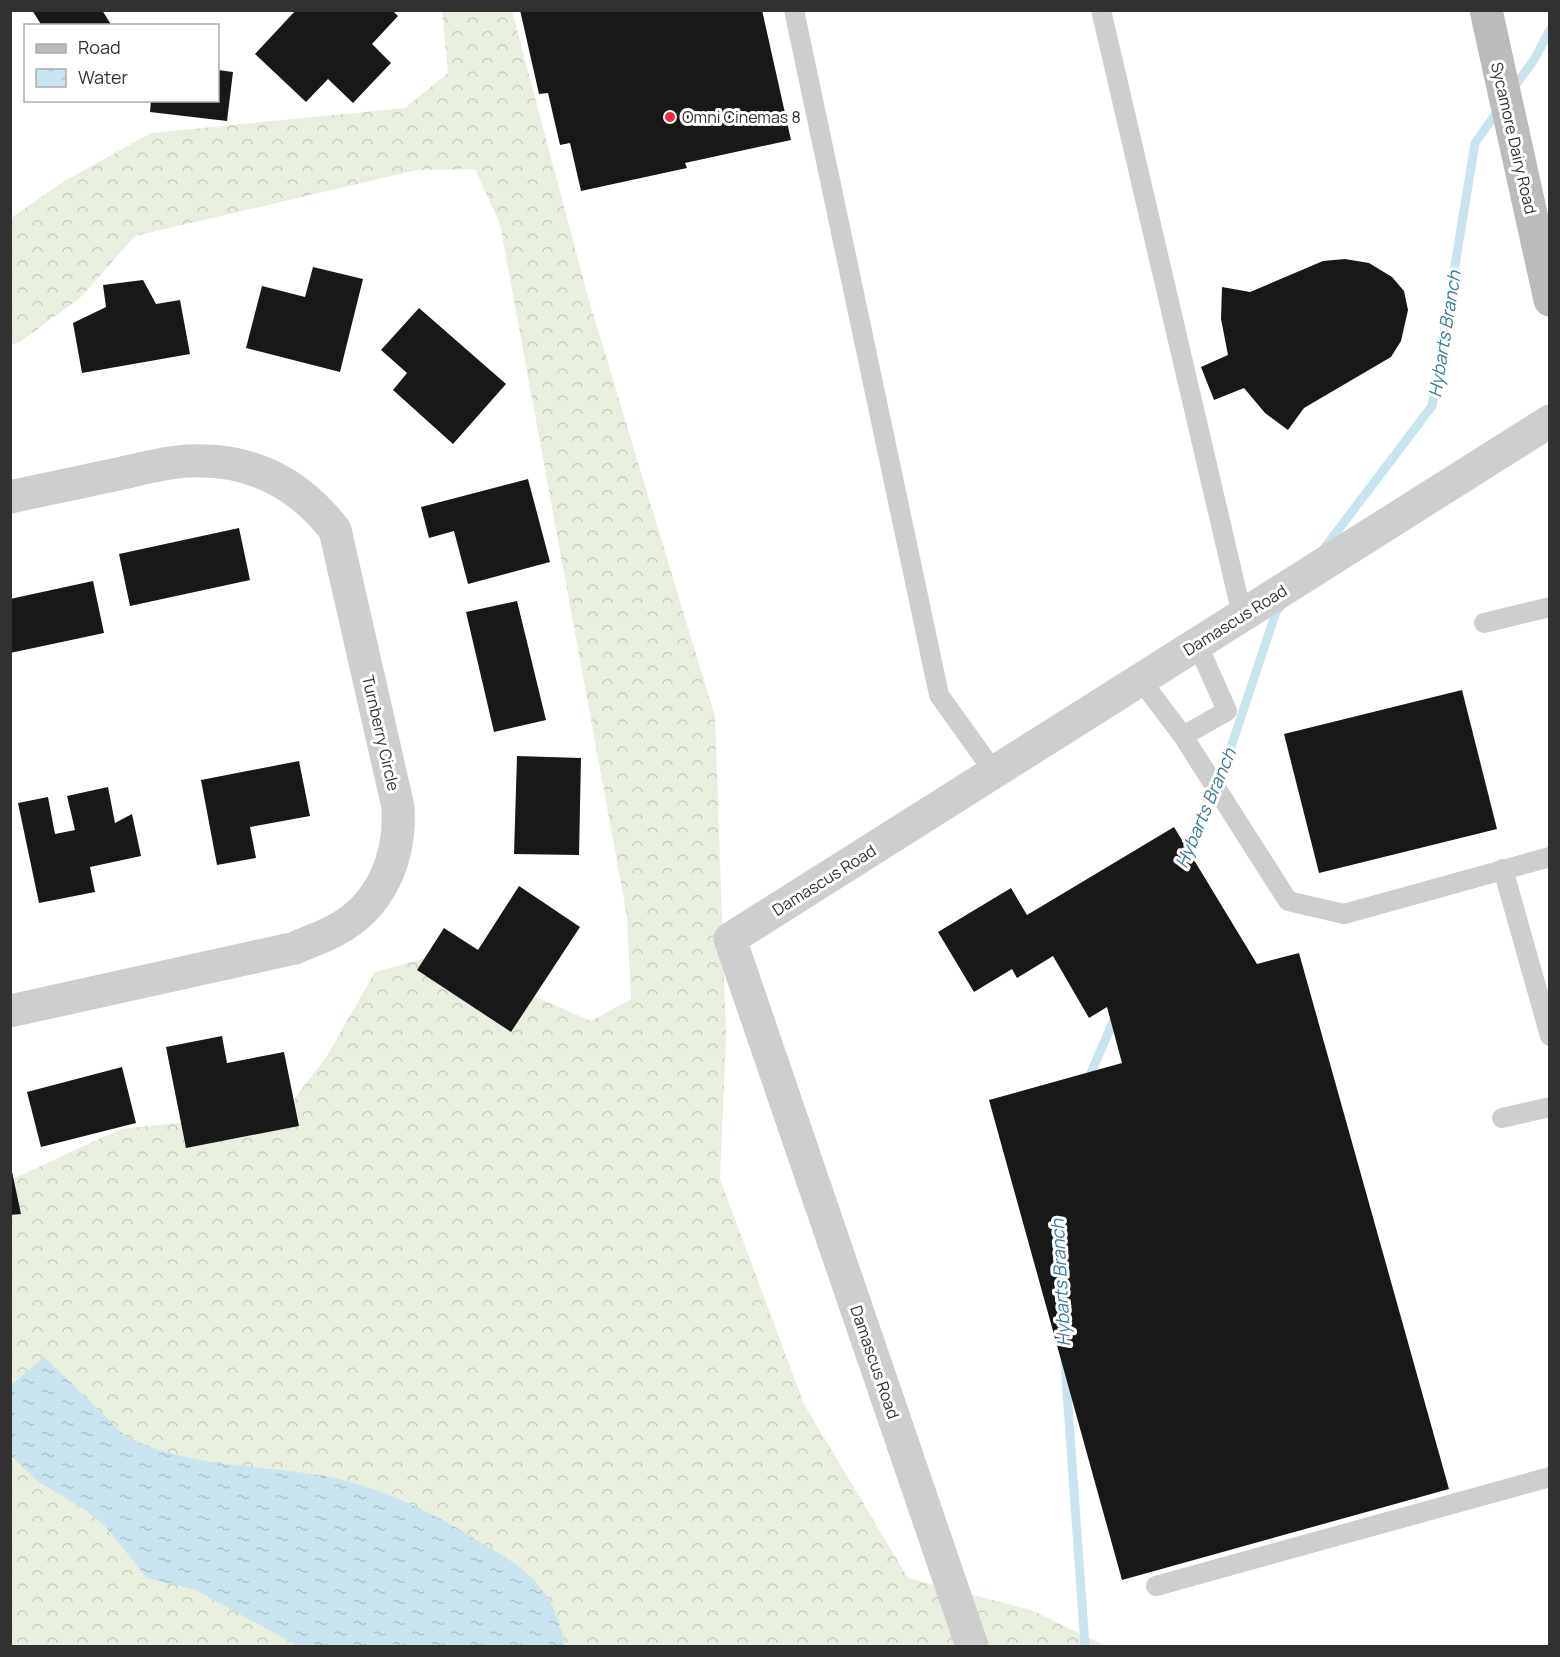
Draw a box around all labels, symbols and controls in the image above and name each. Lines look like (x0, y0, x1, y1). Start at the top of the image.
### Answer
legend (24, 24, 219, 102)
text: Road (78, 35, 121, 59)
street label: Sycamore Dairy Road (1486, 60, 1542, 216)
text: Water (78, 65, 128, 89)
place label: Omni Cinemas 8 (682, 106, 801, 128)
marker: Omni Cinemas 8 (663, 110, 677, 124)
water label: Hybarts Branch (1422, 268, 1466, 399)
street label: Damascus Road (1179, 579, 1291, 661)
street label: Turnberry Circle (357, 673, 405, 793)
water label: Hybarts Branch (1169, 743, 1241, 871)
street label: Damascus Road (768, 839, 880, 921)
water label: Hybarts Branch (1045, 1217, 1075, 1347)
street label: Damascus Road (845, 1302, 905, 1422)

